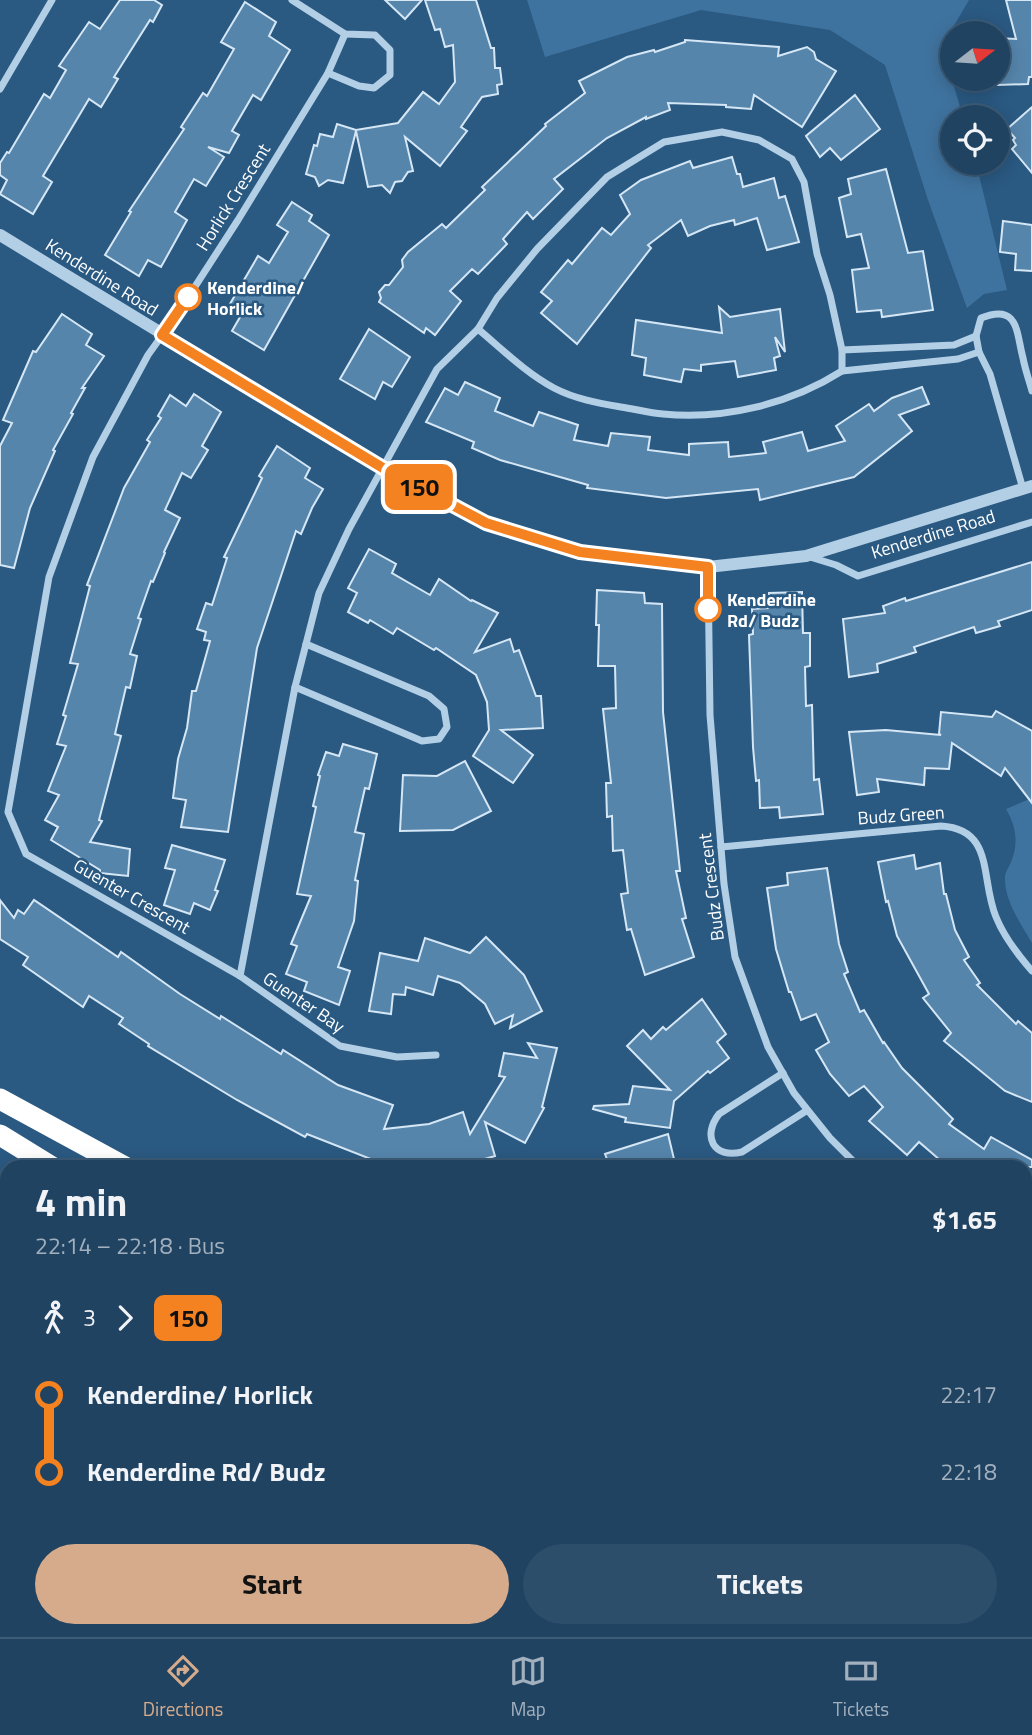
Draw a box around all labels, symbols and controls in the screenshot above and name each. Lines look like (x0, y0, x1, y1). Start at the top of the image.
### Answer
north arrow (940, 21, 1010, 91)
map controls (940, 21, 1010, 175)
button: locate (940, 105, 1010, 175)
street label: Horlick Crescent (189, 137, 277, 256)
street label: Kenderdine Road (40, 232, 164, 322)
place label: Kenderdine/ Horlick (207, 274, 304, 322)
marker: Kenderdine/ Horlick (175, 284, 201, 310)
line badge: 150 (379, 464, 459, 510)
text: 150 (399, 469, 439, 505)
street label: Kenderdine Road (868, 502, 998, 566)
place label: Kenderdine Rd/ Budz (727, 586, 816, 634)
marker: Kenderdine Rd/ Budz (695, 596, 721, 622)
street label: Budz Green (857, 798, 945, 832)
street label: Budz Crescent (691, 831, 731, 942)
street label: Guenter Crescent (69, 852, 196, 941)
street label: Guenter Bay (258, 965, 351, 1040)
text: 4 min (35, 1173, 127, 1231)
text: $1.65 (932, 1200, 997, 1239)
text: 22:14 – 22:18 · Bus (35, 1228, 225, 1263)
icon: walk (35, 1299, 73, 1337)
icon: forward (106, 1299, 144, 1337)
text: 3 (83, 1300, 96, 1335)
text: 150 (168, 1300, 208, 1336)
text: Kenderdine/ Horlick (87, 1375, 313, 1414)
text: 22:17 (940, 1377, 997, 1412)
text: Kenderdine Rd/ Budz (87, 1452, 326, 1491)
text: 22:18 (940, 1454, 997, 1489)
button: Start (35, 1544, 509, 1624)
button: Tickets (523, 1544, 997, 1624)
tab: Directions (143, 1652, 223, 1723)
tab: Map (509, 1652, 547, 1723)
tab: Tickets (833, 1652, 889, 1723)

